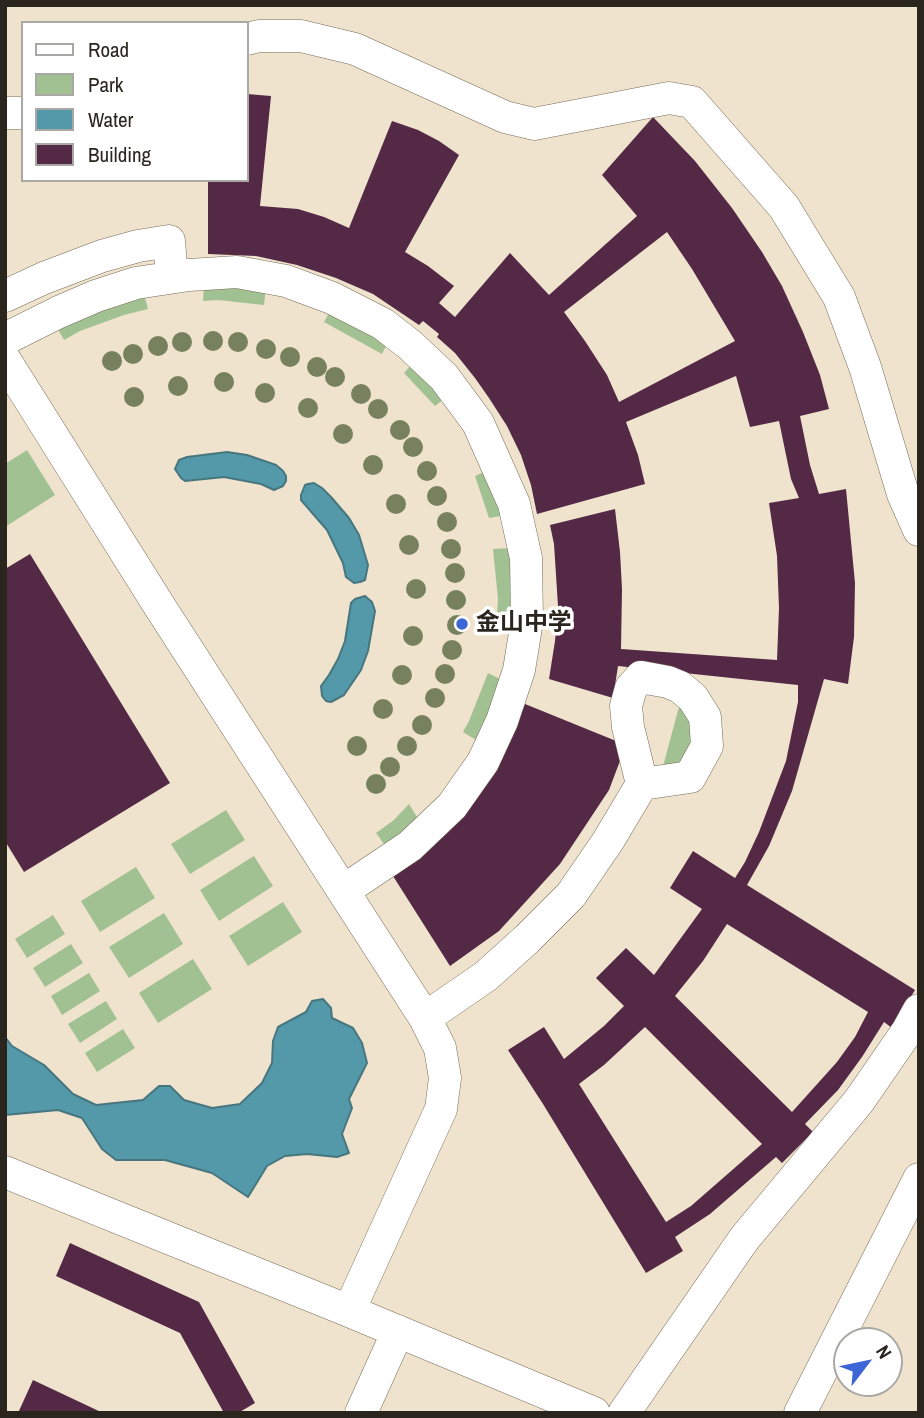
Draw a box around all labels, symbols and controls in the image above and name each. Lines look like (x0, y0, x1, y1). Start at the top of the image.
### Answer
legend (21, 21, 248, 182)
text: Road (88, 35, 129, 64)
text: Park (88, 70, 123, 99)
text: Water (88, 105, 133, 134)
text: Building (88, 140, 151, 169)
place label: 金山中学 (476, 610, 572, 638)
marker: 金山中学 (454, 616, 470, 632)
north arrow (833, 1327, 903, 1397)
text: N (870, 1340, 898, 1364)

